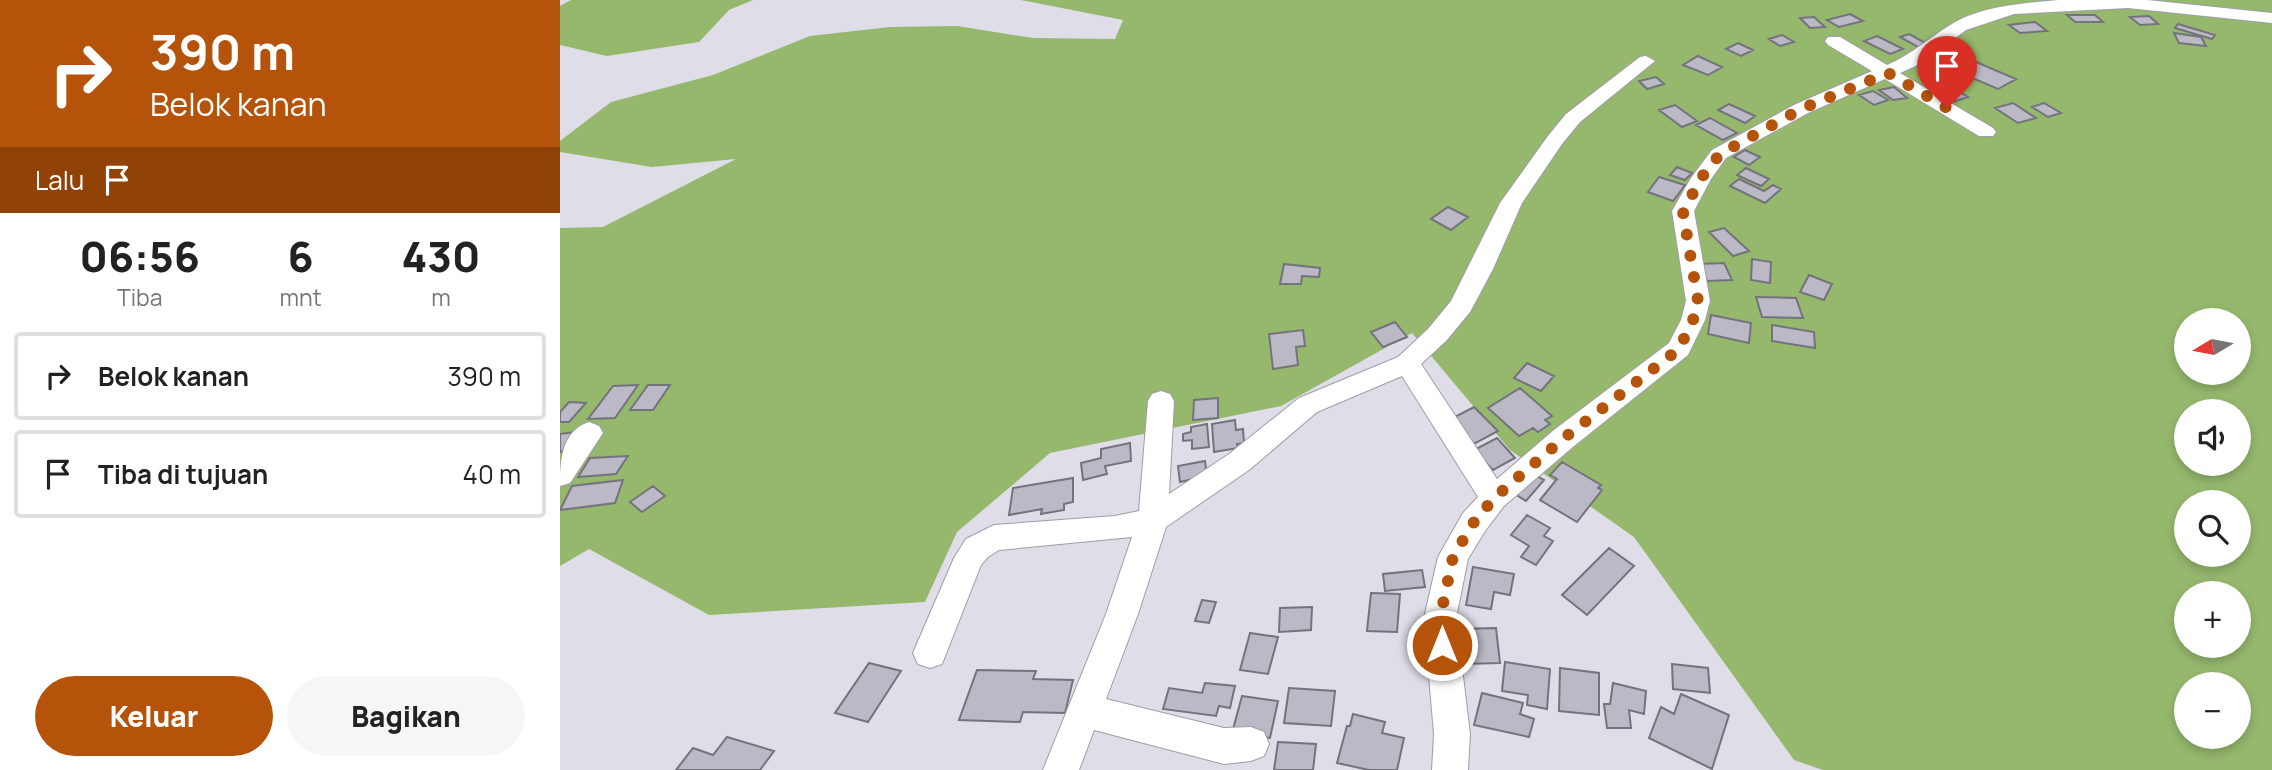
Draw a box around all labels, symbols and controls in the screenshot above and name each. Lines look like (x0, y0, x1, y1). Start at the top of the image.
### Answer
text: 390 m (150, 18, 295, 85)
icon: right (35, 28, 126, 119)
pin (1917, 36, 1977, 108)
icon: arrive (1928, 47, 1966, 85)
text: Belok kanan (150, 82, 326, 126)
icon: arrive (98, 161, 136, 199)
text: Lalu (35, 162, 84, 198)
text: 06:56 (80, 227, 200, 285)
text: 6 (288, 227, 314, 285)
text: 430 (401, 227, 480, 285)
text: Tiba (117, 281, 162, 313)
text: mnt (279, 281, 322, 313)
text: m (431, 281, 451, 313)
north arrow (2174, 308, 2250, 385)
map controls (2174, 308, 2251, 749)
icon: right (39, 357, 77, 395)
text: Belok kanan (98, 358, 249, 394)
text: 390 m (447, 358, 521, 394)
button: sound (2174, 399, 2251, 476)
icon: arrive (39, 455, 77, 493)
text: Tiba di tujuan (98, 456, 268, 492)
text: 40 m (463, 456, 521, 492)
button: search (2174, 490, 2251, 567)
button: + (2174, 581, 2251, 658)
position arrow (1405, 608, 1479, 682)
button: − (2174, 672, 2251, 749)
button: Keluar (35, 676, 273, 756)
button: Bagikan (287, 676, 525, 756)

